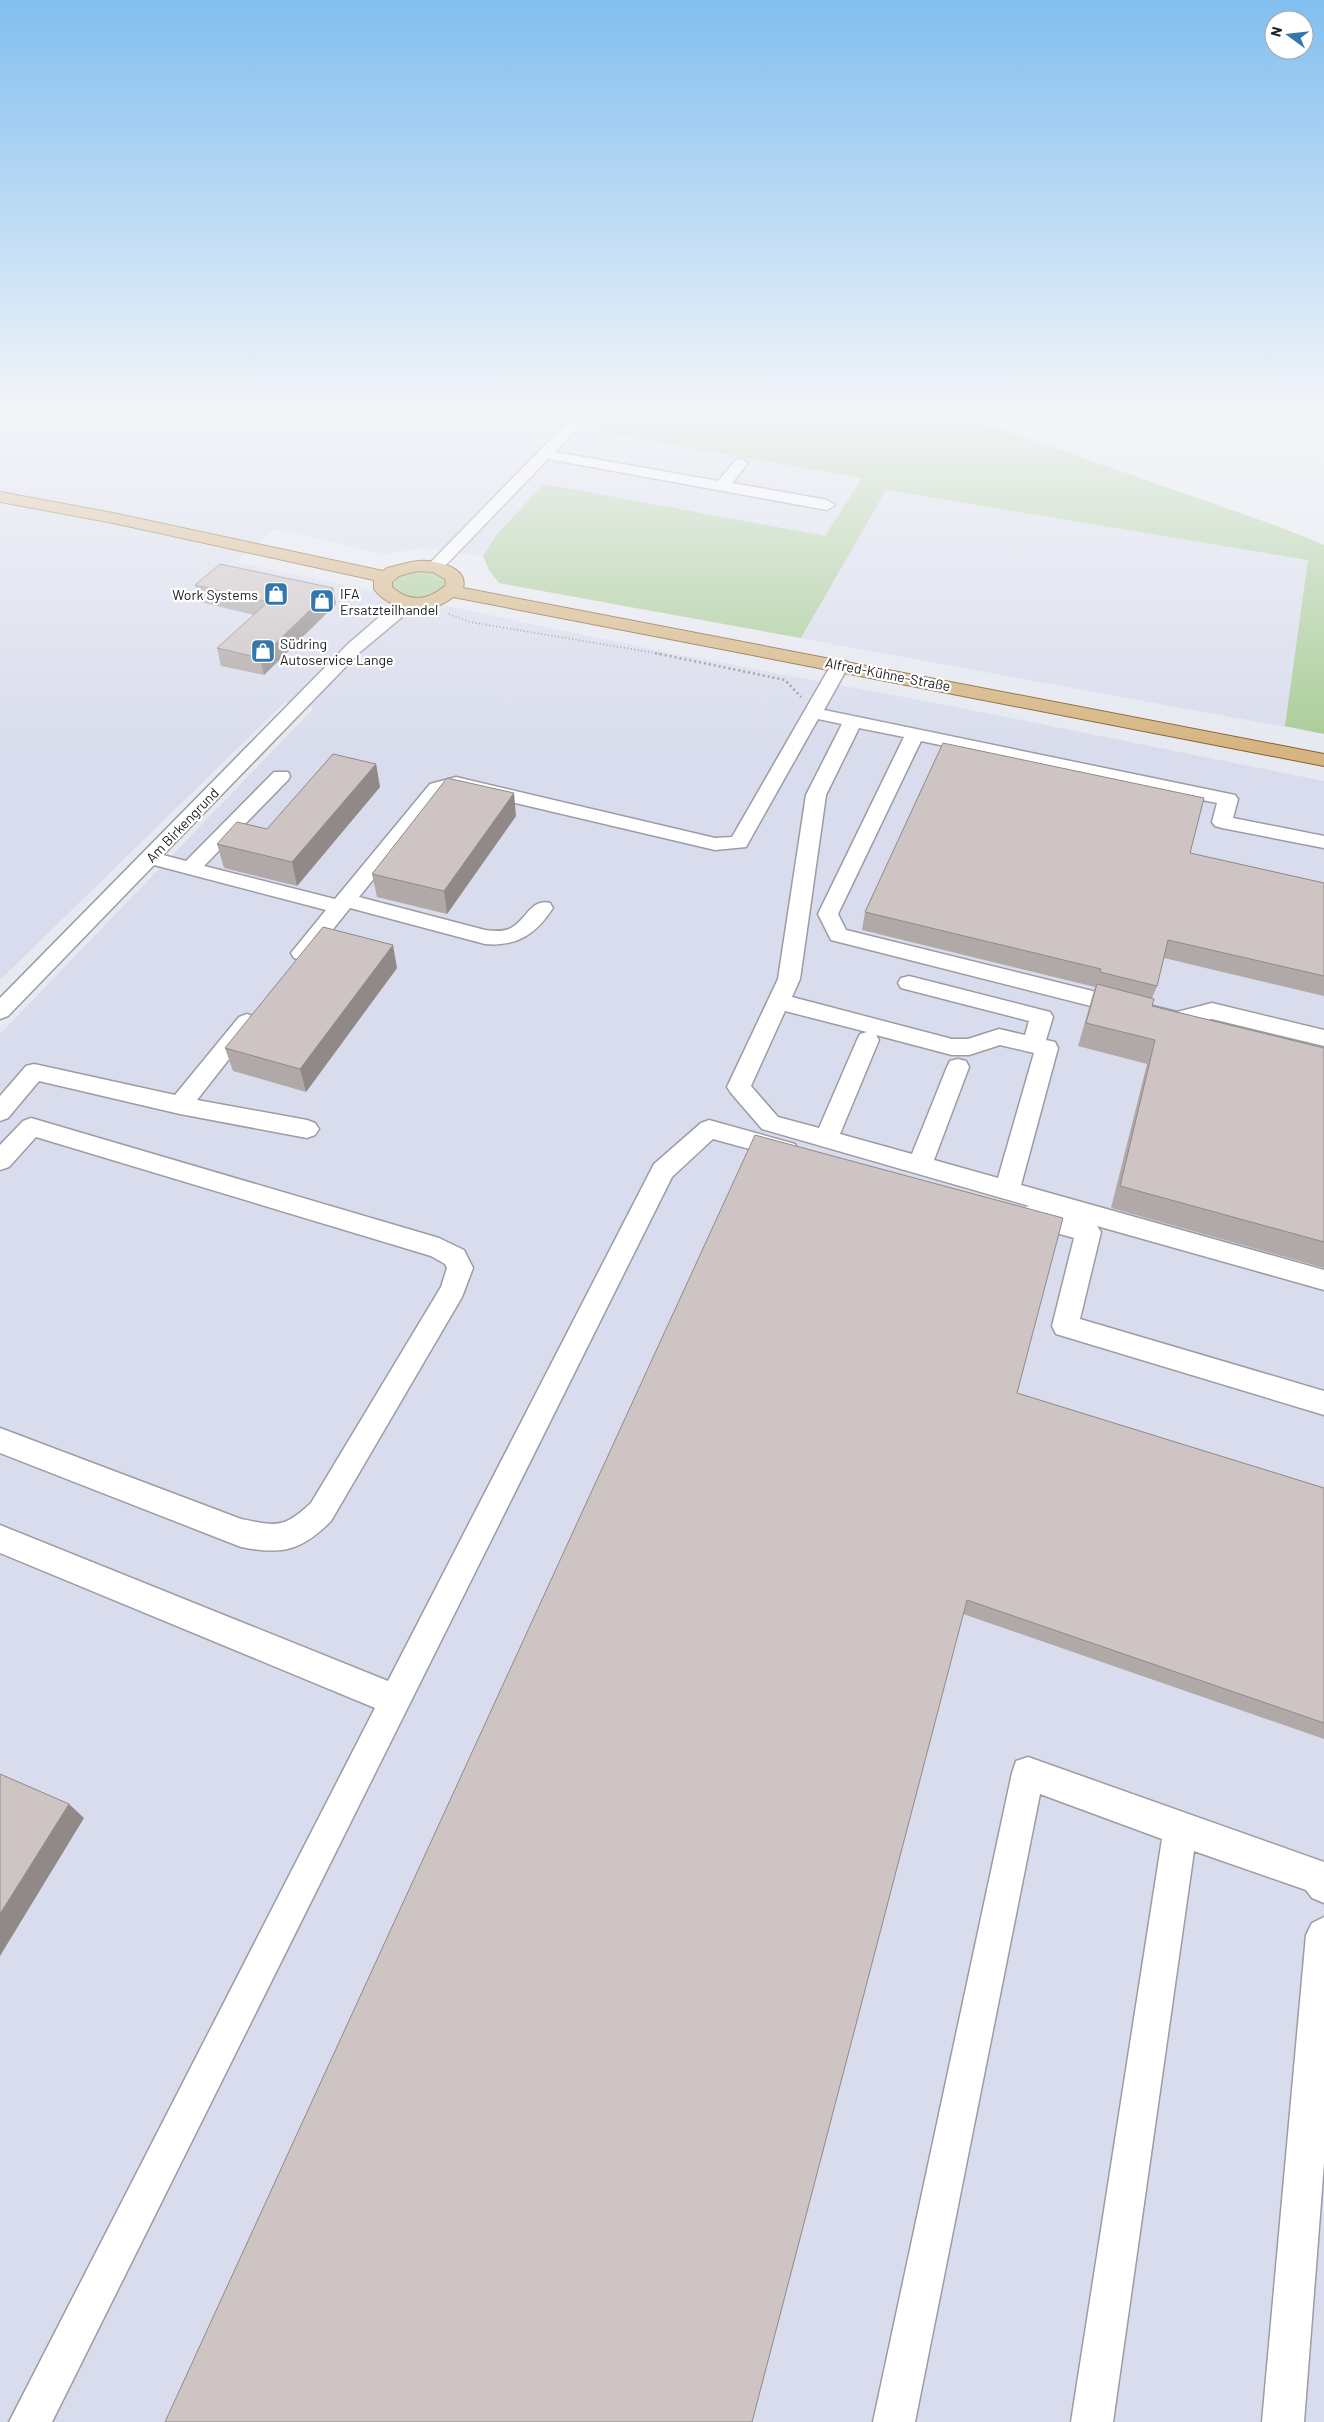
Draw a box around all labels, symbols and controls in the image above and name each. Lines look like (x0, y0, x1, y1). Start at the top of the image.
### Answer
north arrow (1264, 10, 1314, 60)
text: N (1267, 25, 1285, 38)
shop icon: Work Systems (263, 581, 289, 607)
place label: IFA Ersatzteilhandel (340, 585, 438, 618)
place label: Work Systems (172, 586, 258, 603)
shop icon: IFA Ersatzteilhandel (309, 588, 335, 614)
place label: Südring Autoservice Lange (280, 635, 394, 668)
shop icon: Südring Autoservice Lange (250, 638, 276, 664)
street label: Alfred-Kühne-Straße (824, 654, 952, 694)
street label: Am Birkengrund (142, 784, 222, 866)

